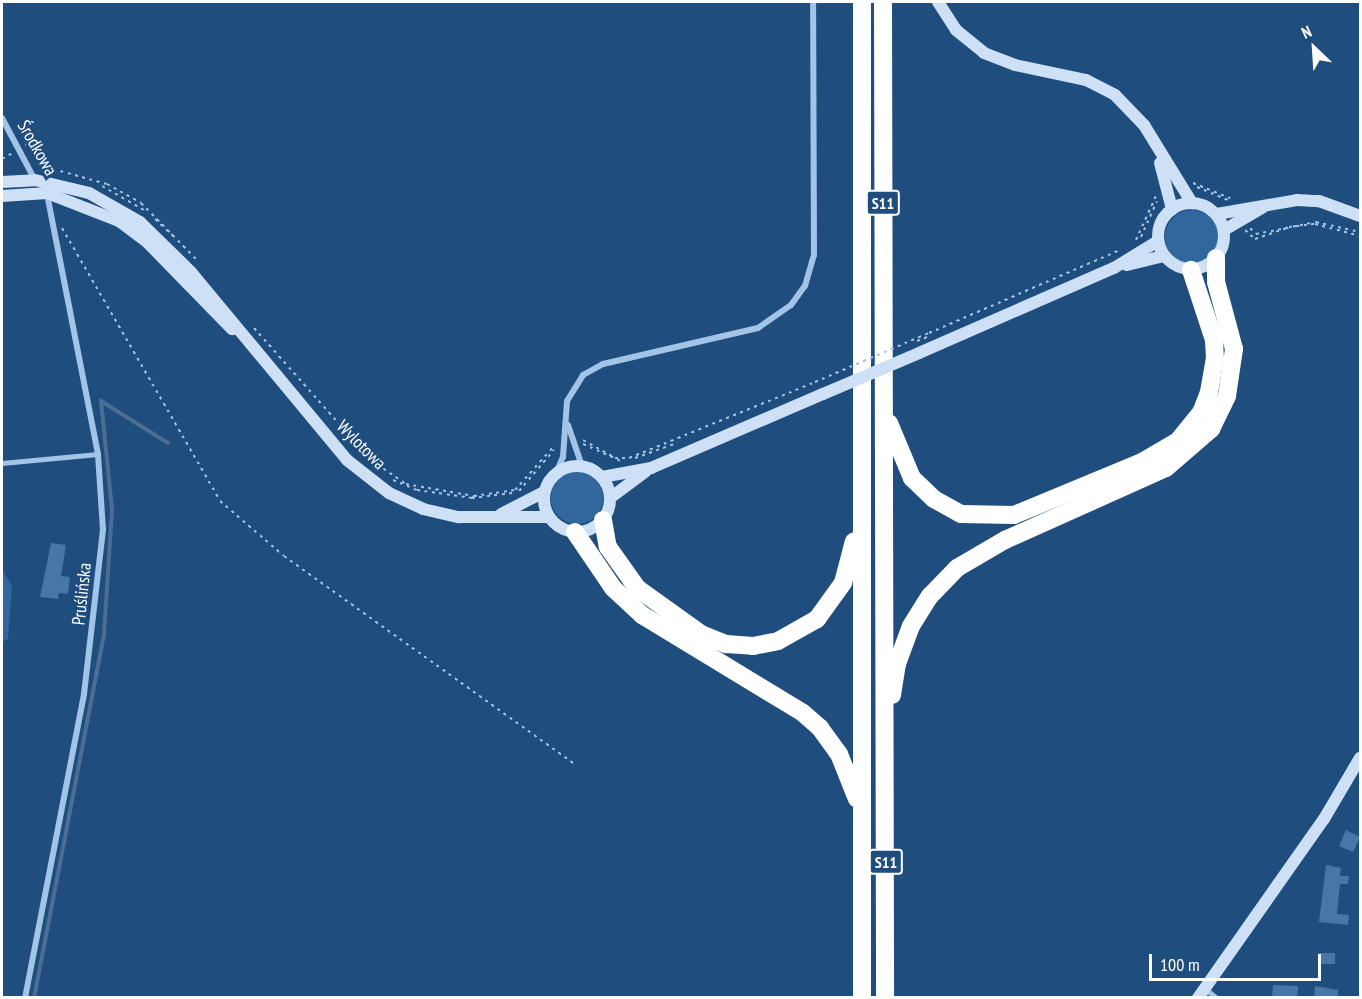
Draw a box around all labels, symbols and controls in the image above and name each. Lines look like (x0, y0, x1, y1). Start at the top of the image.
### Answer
north arrow (1284, 18, 1344, 78)
text: N (1298, 21, 1315, 43)
street label: Środkowa (13, 116, 61, 180)
road number: S11 (865, 190, 901, 216)
street label: Wylotowa (332, 416, 390, 474)
street label: Pruślińska (68, 562, 96, 626)
road number: S11 (868, 849, 904, 875)
scale bar (1152, 942, 1324, 980)
text: 100 m (1160, 953, 1200, 976)

